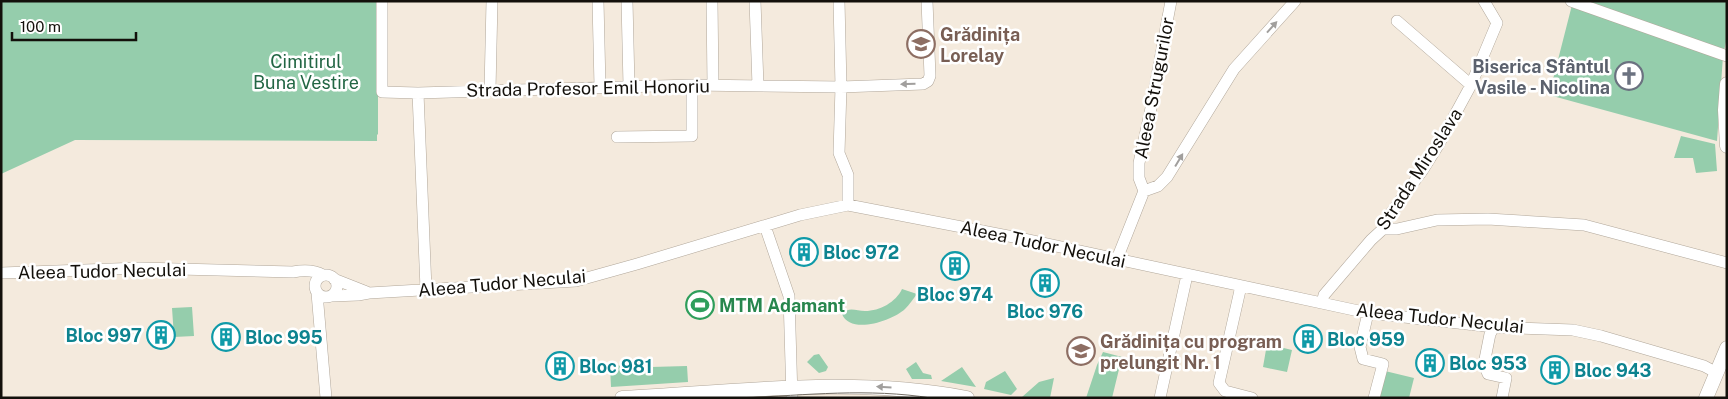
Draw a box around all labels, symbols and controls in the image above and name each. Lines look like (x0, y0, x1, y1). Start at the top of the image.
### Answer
scale bar (12, 10, 136, 42)
street label: Aleea Strugurilor (1130, 15, 1178, 161)
text: 100 m (20, 18, 61, 35)
one-way arrow (1266, 22, 1278, 34)
place label: Grădinița Lorelay (940, 24, 1020, 66)
school or university icon: Grădinița Lorelay (906, 29, 936, 59)
park label: Cimitirul Buna Vestire (253, 51, 359, 93)
place label: Biserica Sfântul Vasile - Nicolina (1472, 56, 1610, 98)
church icon: Biserica Sfântul Vasile - Nicolina (1614, 61, 1644, 91)
street label: Strada Profesor Emil Honoriu (466, 75, 710, 101)
one-way arrow (900, 81, 916, 89)
street label: Strada Miroslava (1372, 104, 1466, 234)
one-way arrow (1174, 153, 1183, 166)
street label: Aleea Tudor Neculai (958, 216, 1128, 272)
building icon: Bloc 972 (789, 237, 819, 267)
place label: Bloc 972 (823, 242, 899, 263)
building icon: Bloc 974 (940, 251, 970, 281)
street label: Aleea Tudor Neculai (18, 259, 186, 283)
street label: Aleea Tudor Neculai (417, 265, 587, 301)
building icon: Bloc 976 (1030, 268, 1060, 298)
place label: Bloc 974 (917, 284, 993, 305)
sports icon: MTM Adamant (685, 290, 715, 320)
place label: MTM Adamant (719, 295, 845, 316)
street label: Aleea Tudor Neculai (1355, 299, 1525, 337)
place label: Bloc 976 (1007, 301, 1083, 322)
building icon: Bloc 997 (146, 320, 176, 350)
building icon: Bloc 995 (211, 322, 241, 352)
building icon: Bloc 959 (1293, 324, 1323, 354)
place label: Bloc 997 (65, 325, 142, 346)
place label: Bloc 995 (245, 327, 323, 348)
place label: Bloc 959 (1327, 329, 1405, 350)
place label: Grădinița cu program prelungit Nr. 1 (1100, 331, 1282, 373)
school or university icon: Grădinița cu program prelungit Nr. 1 (1066, 336, 1096, 366)
building icon: Bloc 953 (1415, 348, 1445, 378)
building icon: Bloc 981 (545, 351, 575, 381)
place label: Bloc 953 (1449, 353, 1527, 374)
building icon: Bloc 943 (1540, 355, 1570, 385)
place label: Bloc 981 (579, 356, 653, 377)
place label: Bloc 943 (1574, 360, 1652, 381)
one-way arrow (876, 383, 892, 391)

